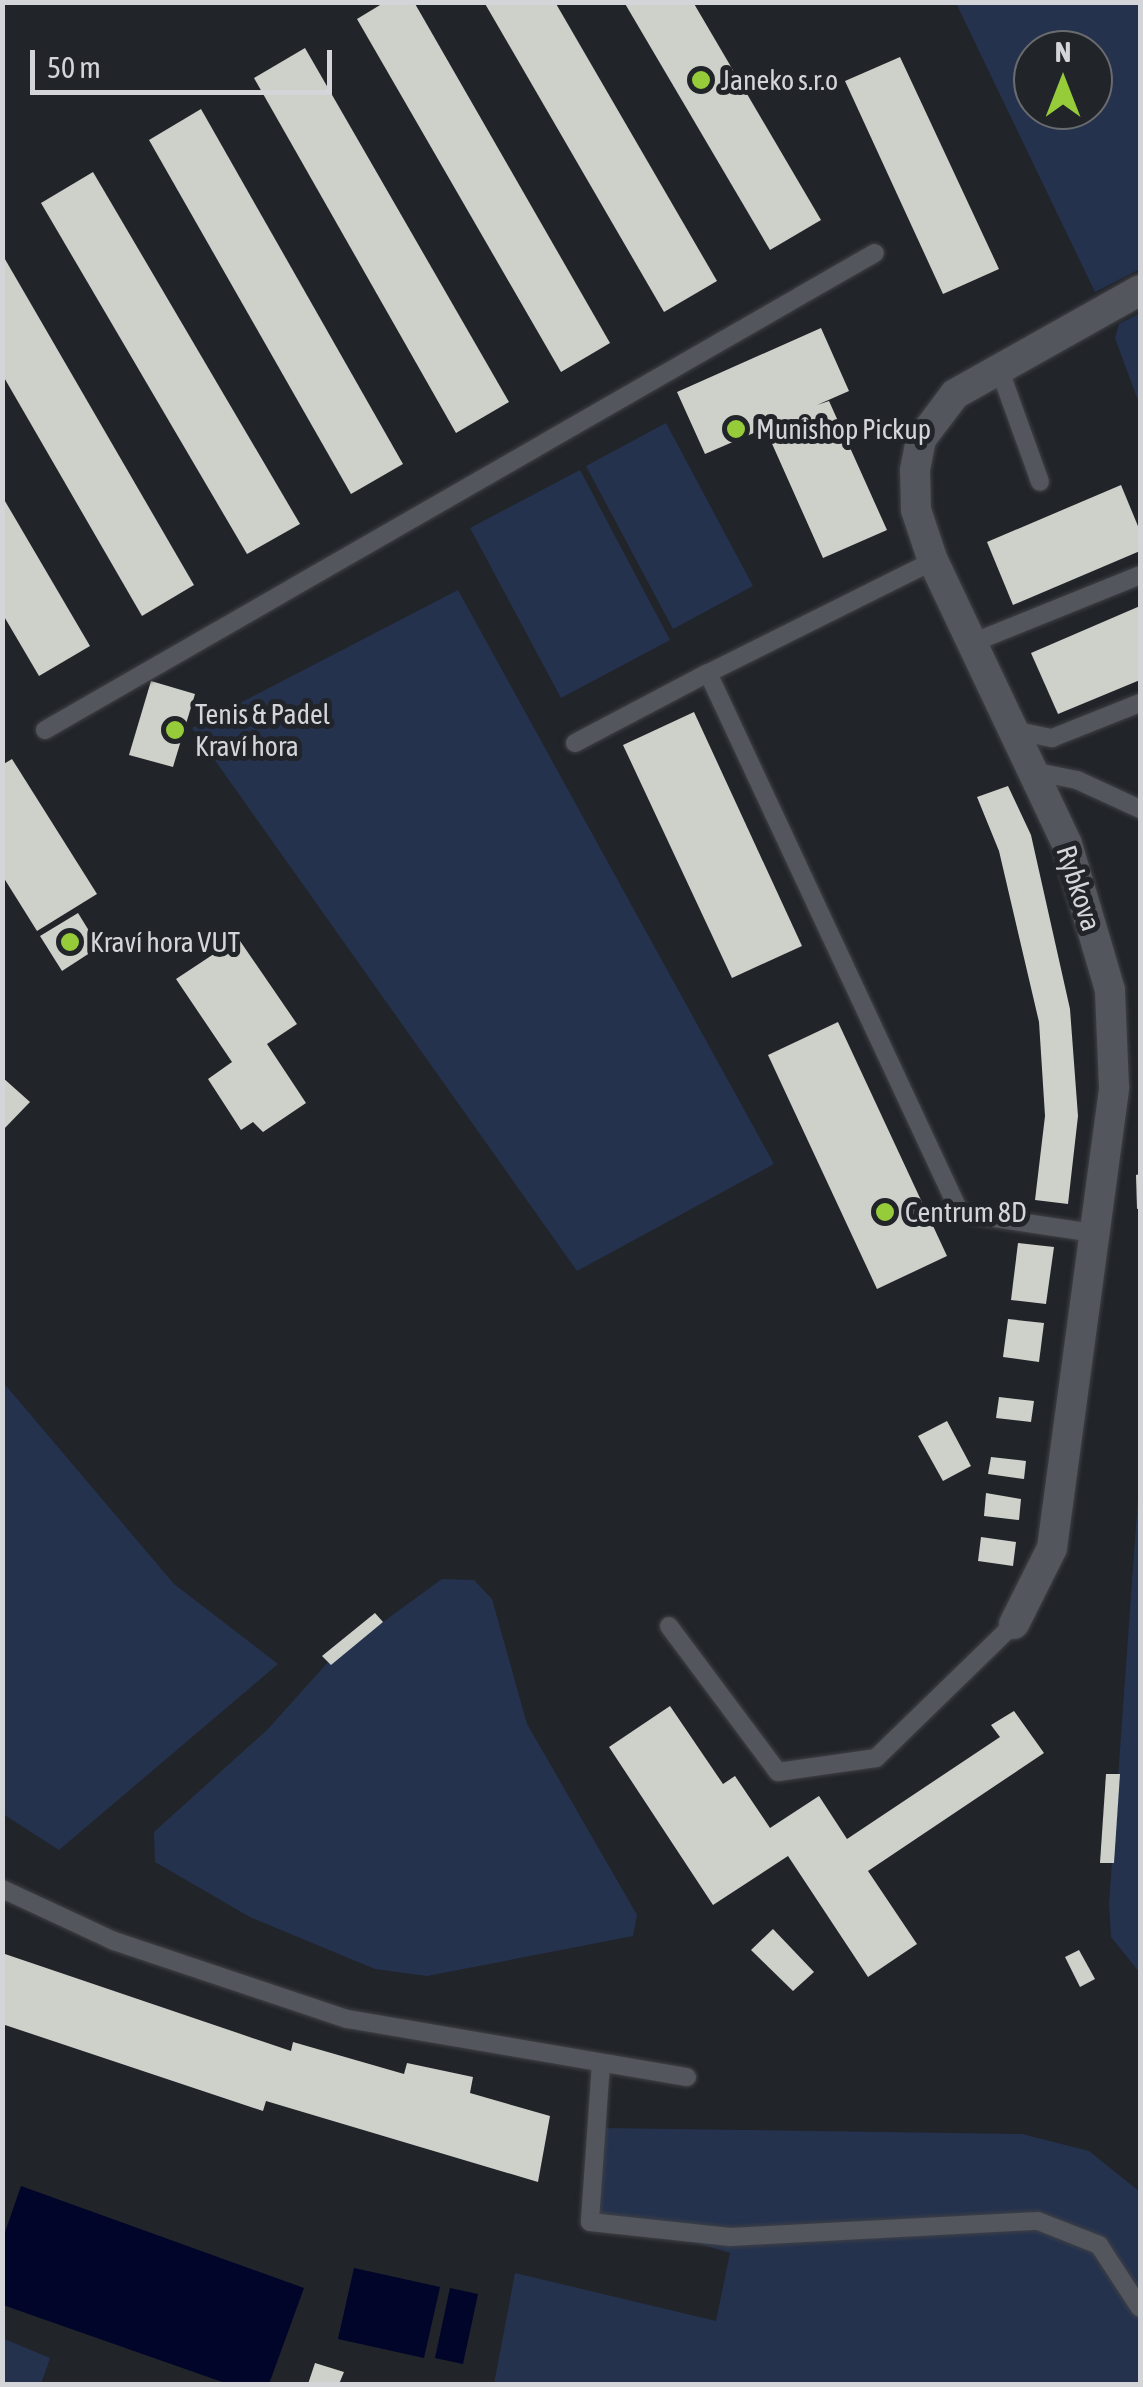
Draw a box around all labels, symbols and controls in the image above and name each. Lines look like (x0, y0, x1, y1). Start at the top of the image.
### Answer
scale bar (35, 30, 338, 92)
north arrow (1013, 30, 1113, 130)
text: N (1055, 36, 1071, 68)
text: 50 m (47, 50, 101, 84)
place label: Janeko s.r.o (721, 63, 838, 97)
marker: Janeko s.r.o (690, 69, 712, 91)
place label: Munishop Pickup (756, 412, 931, 446)
marker: Munishop Pickup (725, 418, 747, 440)
place label: Tenis & Padel Kraví hora (195, 697, 330, 763)
marker: Tenis & Padel Kraví hora (164, 719, 186, 741)
street label: Rybkova (1049, 841, 1109, 935)
place label: Kraví hora VUT (90, 925, 240, 959)
marker: Kraví hora VUT (59, 931, 81, 953)
place label: Centrum 8D (905, 1195, 1027, 1229)
marker: Centrum 8D (874, 1201, 896, 1223)

